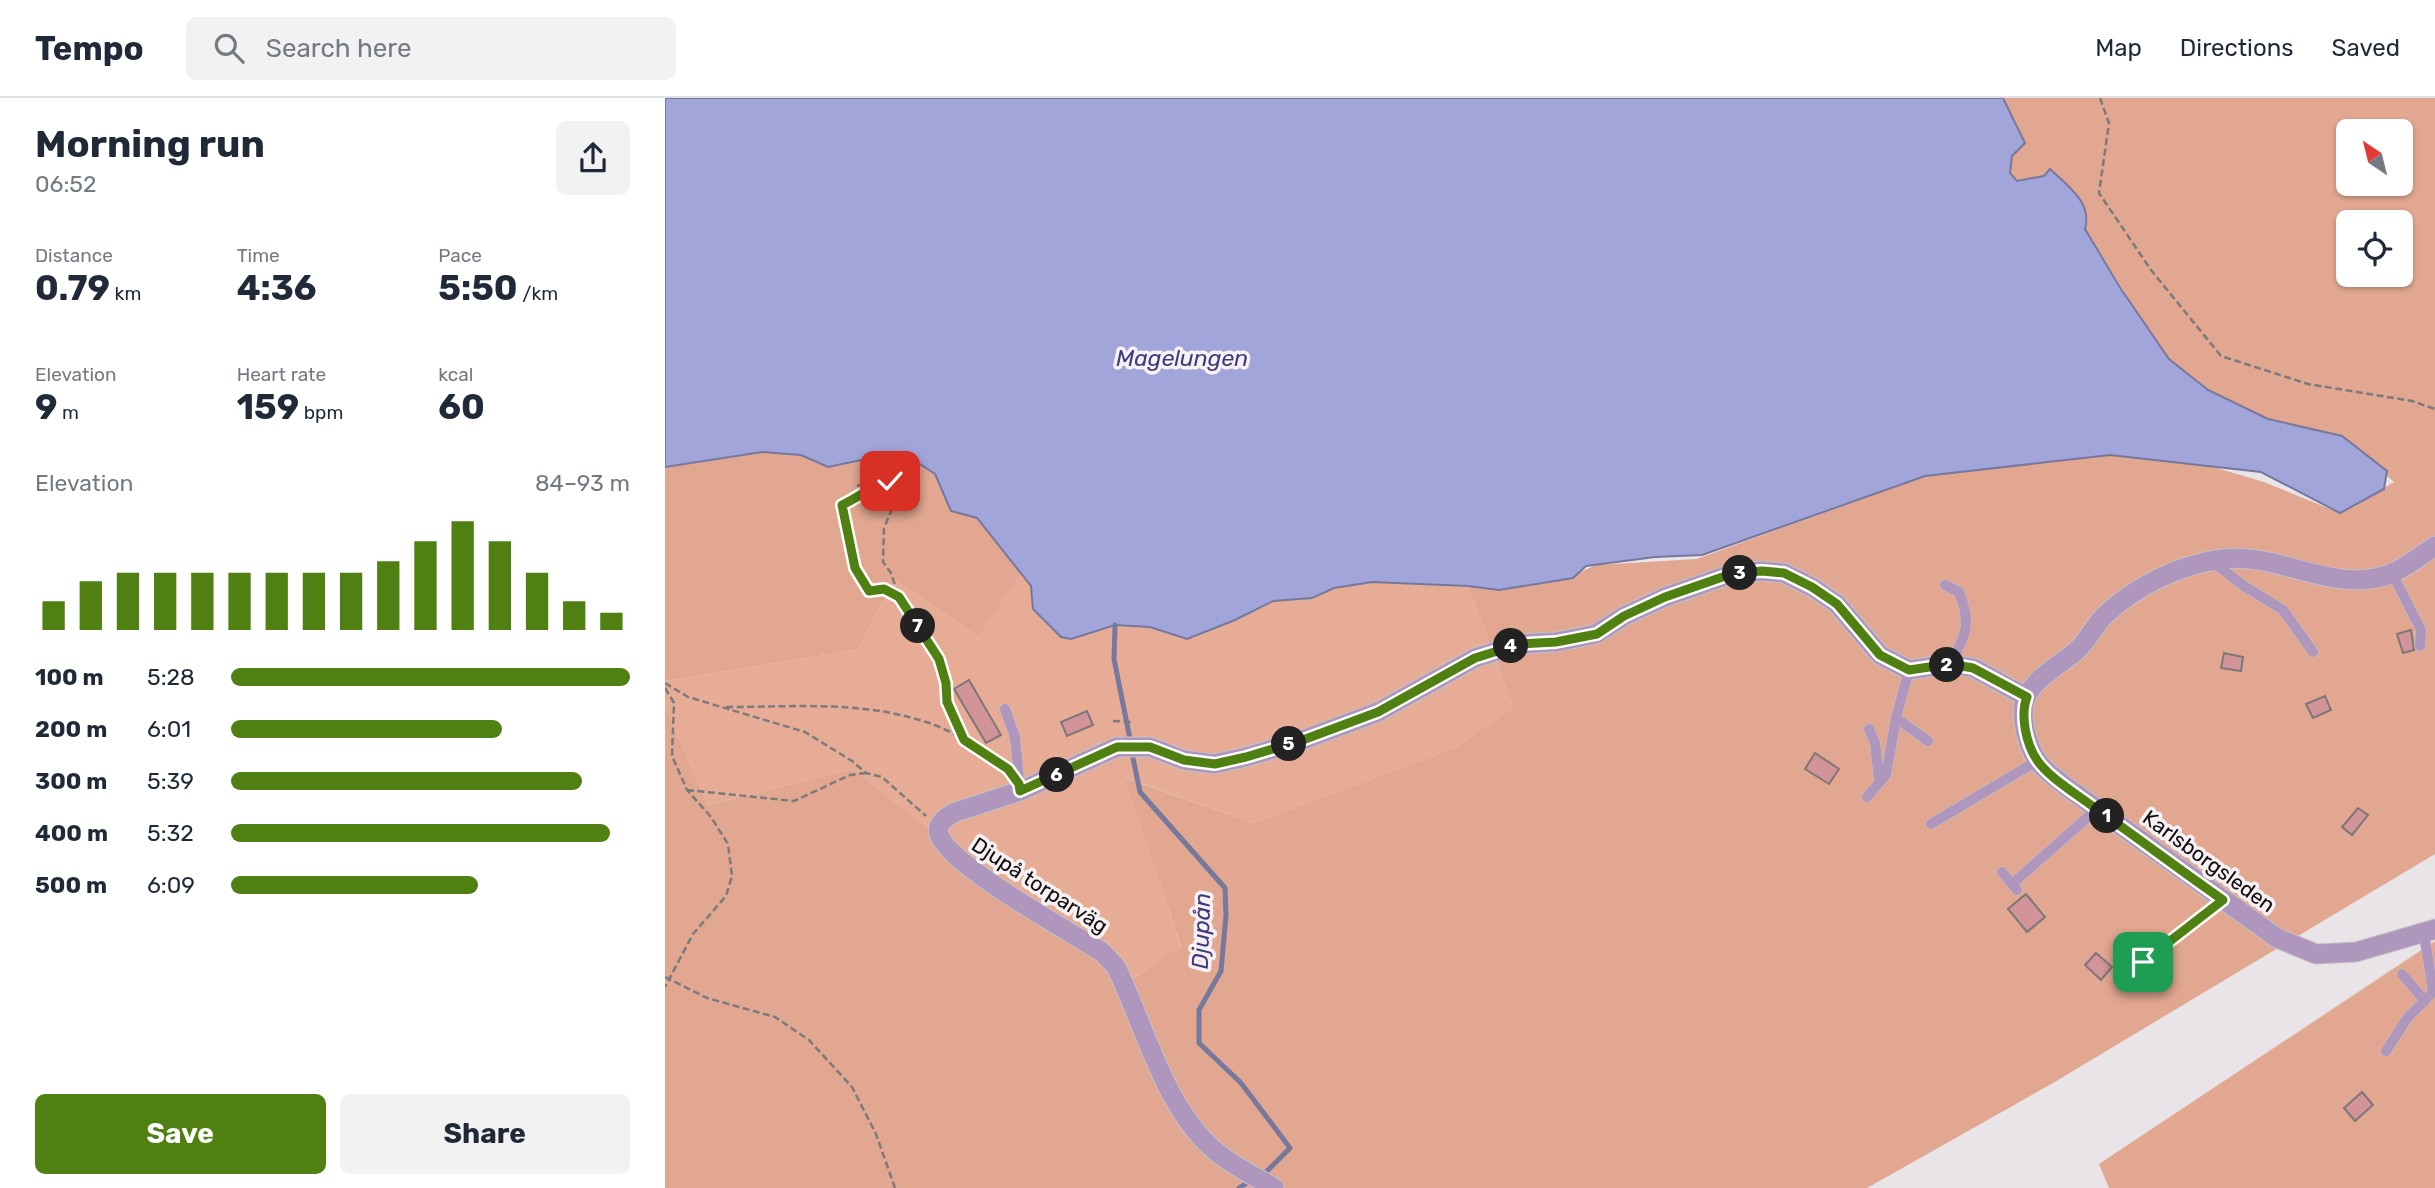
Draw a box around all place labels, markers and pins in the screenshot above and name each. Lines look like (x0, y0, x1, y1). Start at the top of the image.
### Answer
pin (860, 451, 920, 511)
pin: 3 (1723, 556, 1757, 590)
pin: 7 (901, 608, 935, 644)
pin: 4 (1493, 628, 1529, 664)
pin: 2 (1929, 648, 1965, 682)
pin: 5 (1271, 726, 1307, 762)
pin: 6 (1039, 758, 1075, 792)
pin: 1 (2089, 798, 2125, 834)
pin (2113, 932, 2173, 992)

